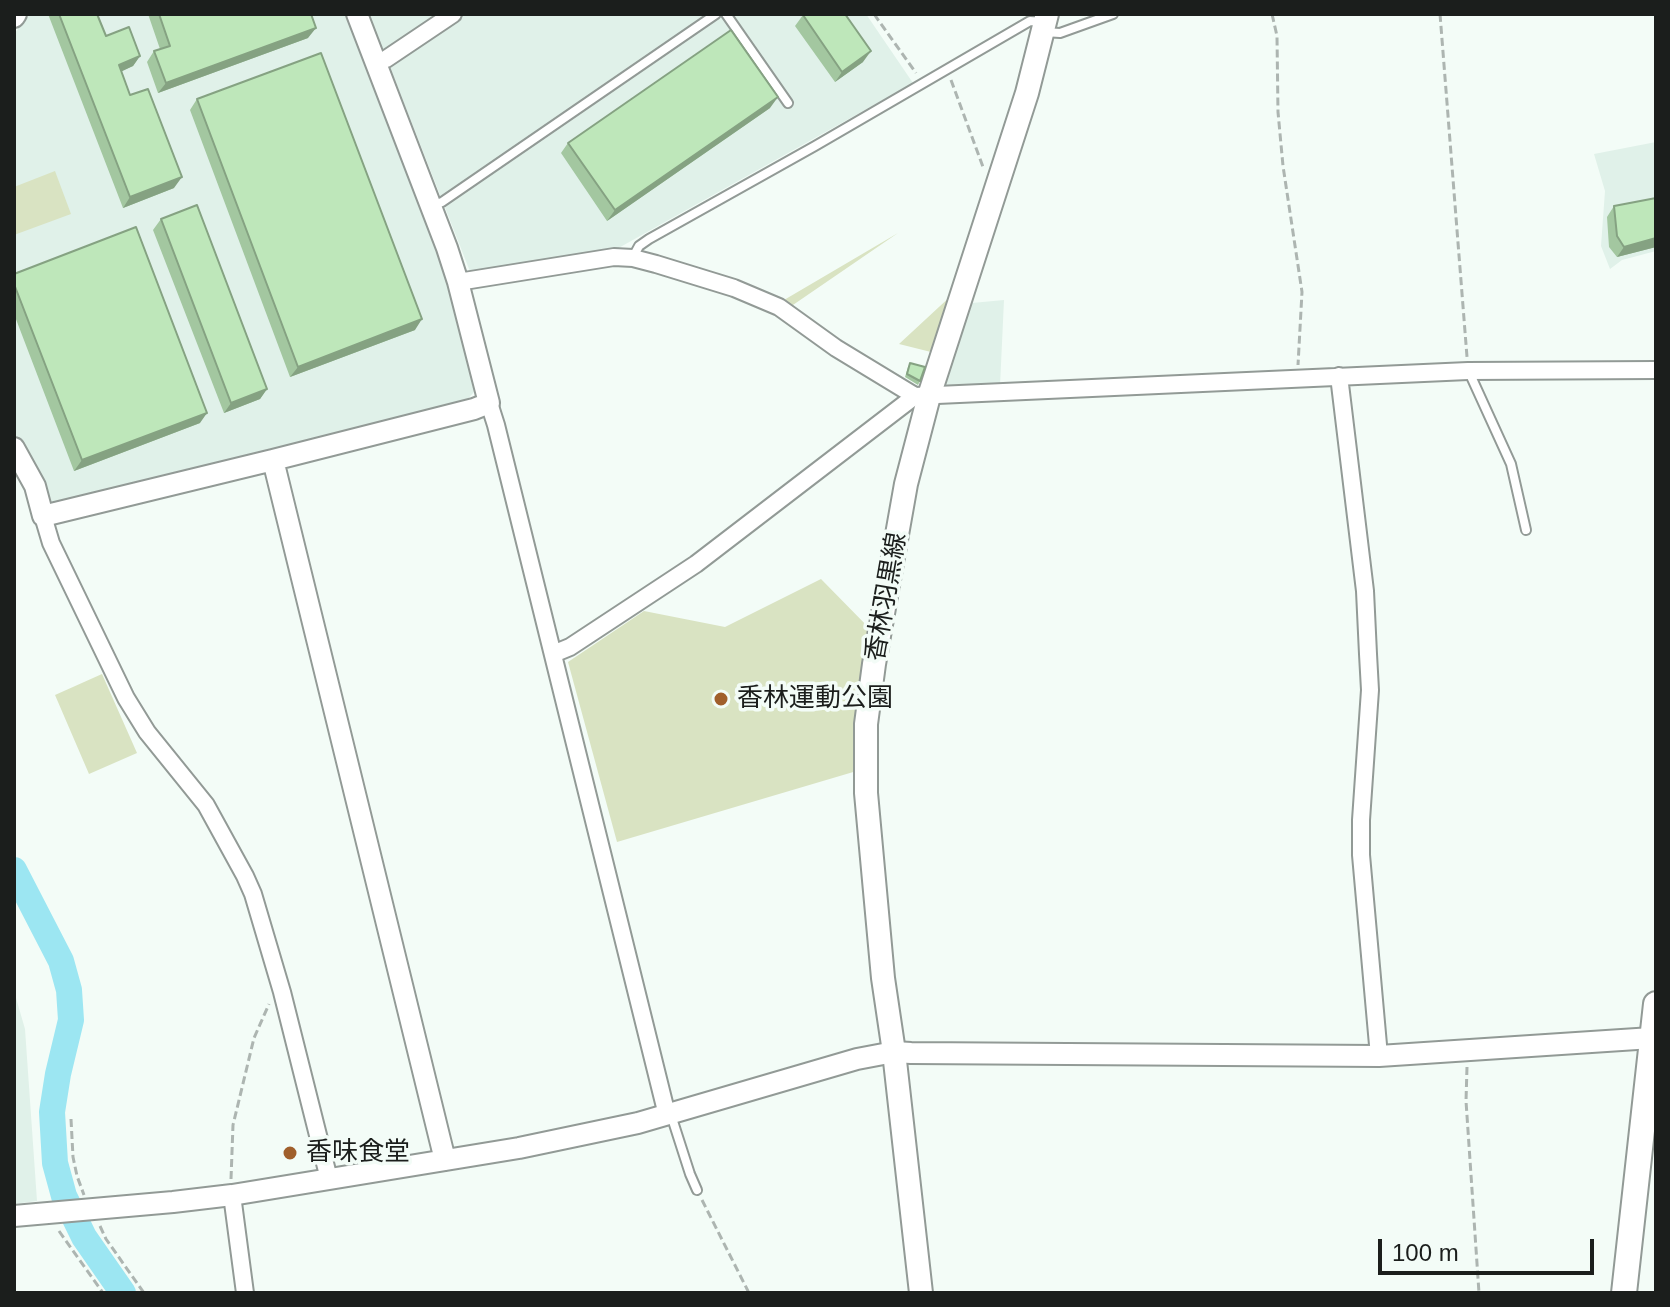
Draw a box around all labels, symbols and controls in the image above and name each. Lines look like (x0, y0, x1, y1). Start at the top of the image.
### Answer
street label: 香林羽黒線 (860, 530, 914, 664)
place label: 香林運動公園 (737, 683, 893, 715)
marker: 香林運動公園 (712, 690, 730, 708)
place label: 香味食堂 (306, 1137, 410, 1169)
marker: 香味食堂 (281, 1144, 299, 1162)
scale bar (1382, 1223, 1598, 1273)
text: 100 m (1392, 1239, 1459, 1266)

